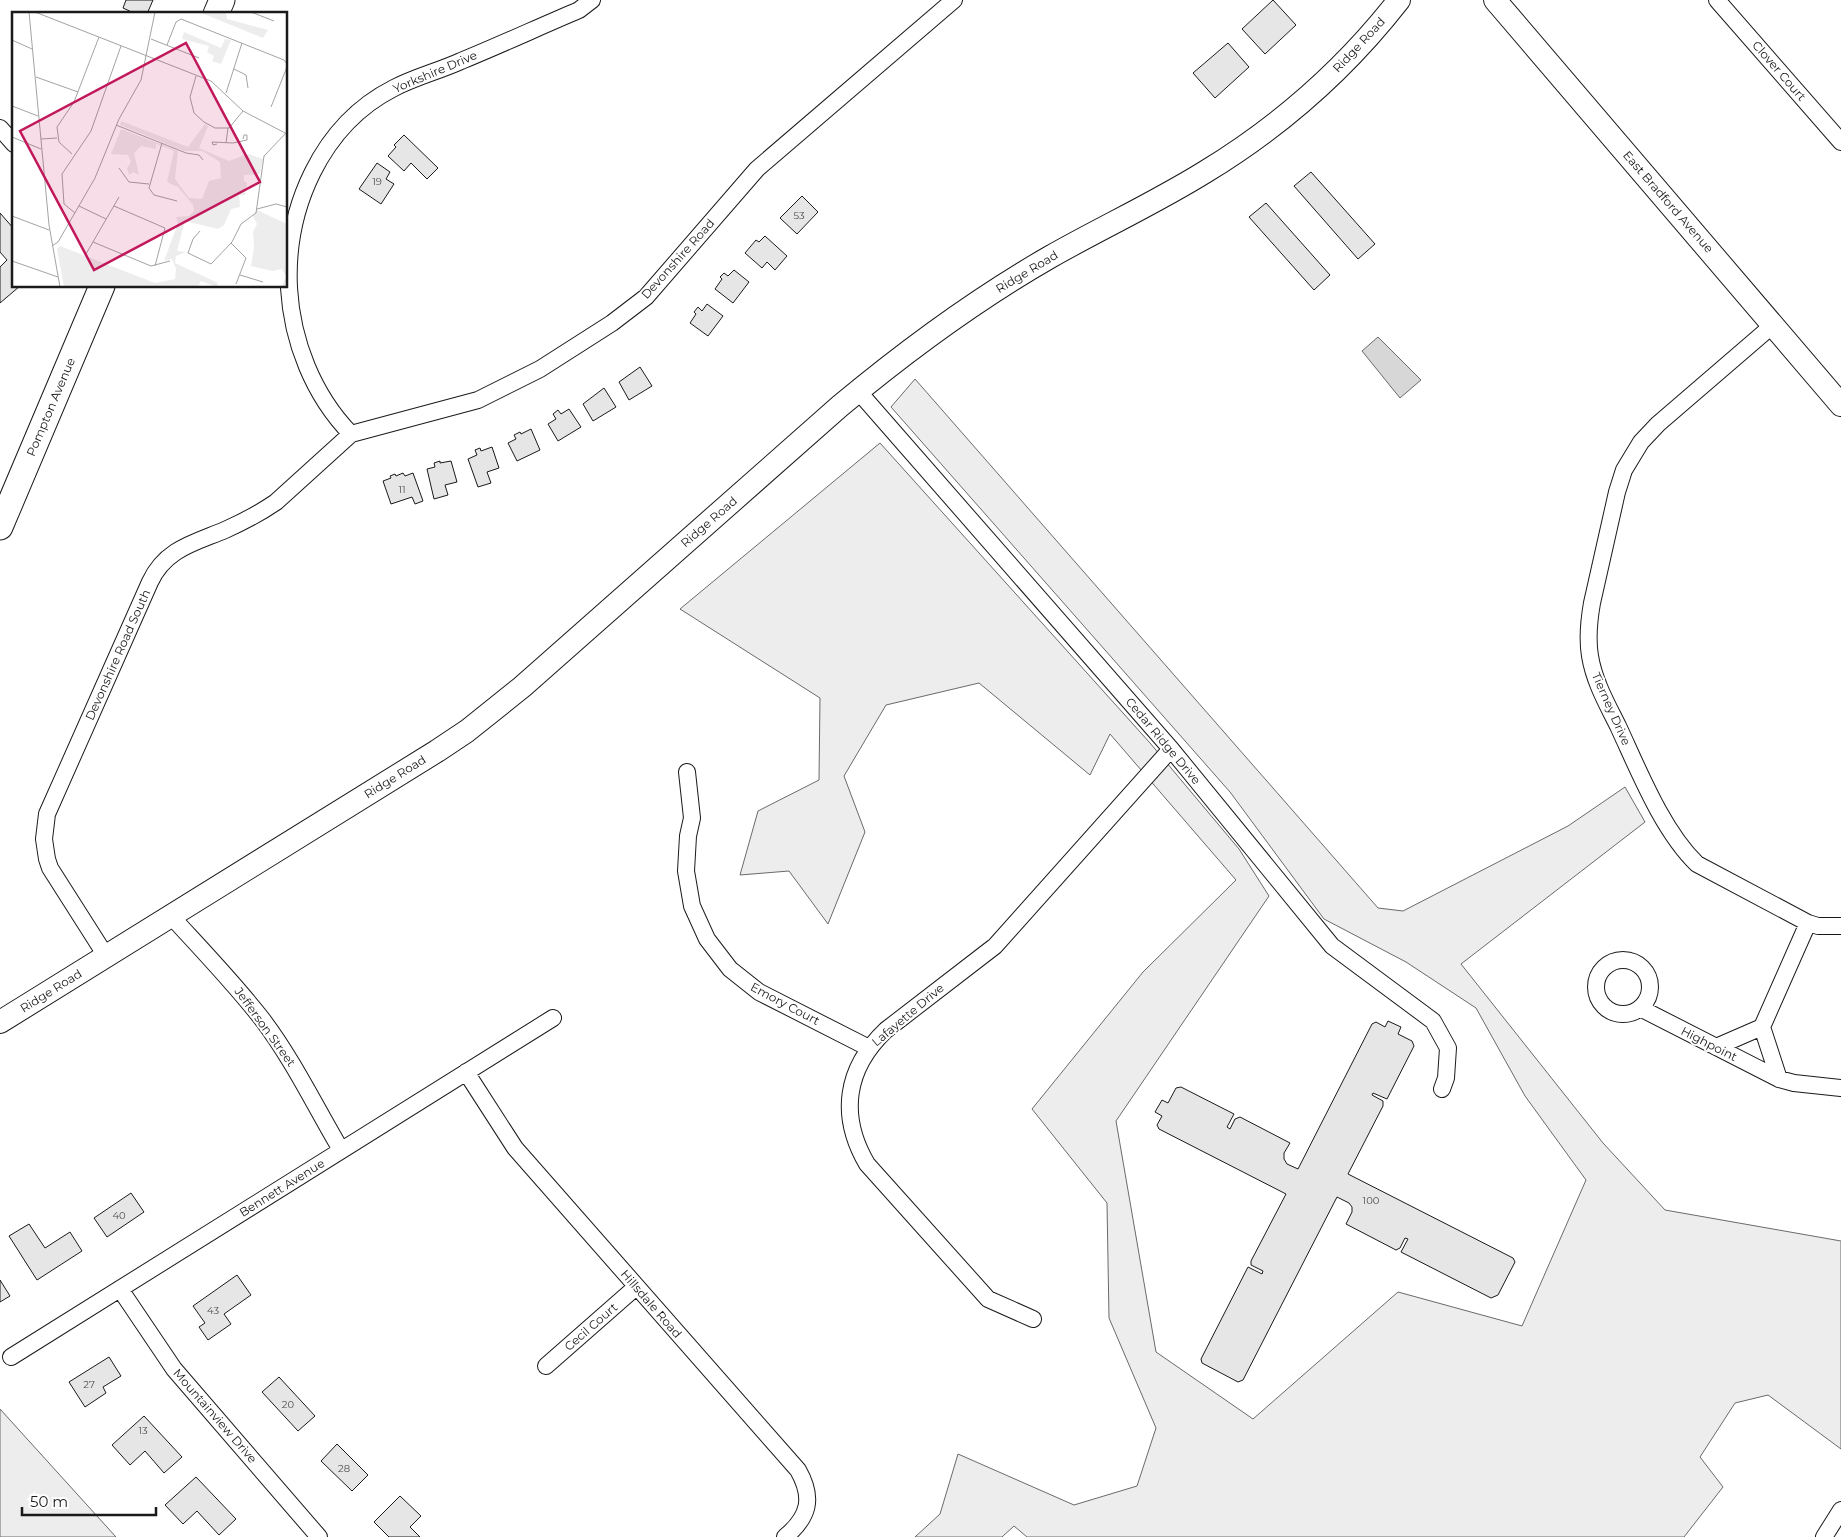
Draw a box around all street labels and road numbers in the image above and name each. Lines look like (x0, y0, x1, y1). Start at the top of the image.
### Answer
street label: Ridge Road (1329, 14, 1388, 75)
street label: Clover Court (1749, 38, 1809, 104)
street label: Yorkshire Drive (391, 47, 479, 96)
street label: East Bradford Avenue (1620, 148, 1717, 256)
street label: Devonshire Road (638, 216, 718, 302)
street label: Ridge Road (993, 247, 1061, 296)
street label: Pompton Avenue (23, 355, 78, 458)
street label: Ridge Road (677, 493, 740, 550)
street label: Devonshire Road South (82, 587, 153, 723)
street label: Tierney Drive (1589, 670, 1634, 748)
street label: Cedar Ridge Drive (1123, 694, 1204, 787)
street label: Ridge Road (361, 752, 428, 801)
street label: Ridge Road (17, 966, 84, 1015)
street label: Emory Court (748, 979, 823, 1028)
street label: Lafayette Drive (868, 980, 947, 1049)
street label: Jefferson Street (231, 983, 299, 1069)
street label: Highpoint (1679, 1023, 1740, 1064)
street label: Bennett Avenue (236, 1155, 327, 1220)
street label: Hillsdale Road (618, 1266, 685, 1341)
street label: Cecil Court (561, 1299, 620, 1354)
street label: Mountainview Drive (170, 1365, 260, 1466)

